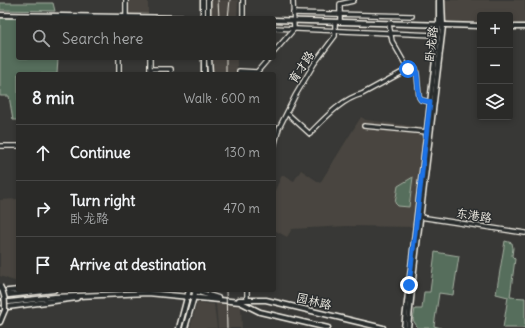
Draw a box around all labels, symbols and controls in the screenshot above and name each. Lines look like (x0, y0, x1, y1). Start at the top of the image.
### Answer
map controls (477, 12, 513, 120)
button: + (477, 12, 513, 48)
search box (16, 16, 276, 60)
street label: 卧龙路 (422, 25, 440, 63)
icon: search (30, 27, 52, 49)
text: Search here (62, 29, 143, 48)
street label: 育才路 (285, 48, 317, 86)
button: − (477, 48, 513, 84)
route start (399, 60, 417, 78)
button: layers (477, 84, 513, 120)
text: 8 min (32, 87, 74, 109)
text: Walk · 600 m (183, 90, 260, 107)
icon: ahead (32, 142, 54, 164)
text: Continue (70, 143, 131, 162)
text: 130 m (224, 144, 260, 161)
text: Turn right (70, 191, 135, 210)
icon: right (32, 198, 54, 220)
text: 470 m (223, 200, 260, 217)
street label: 东港路 (455, 205, 493, 225)
text: 卧龙路 (70, 210, 109, 227)
icon: arrive (32, 254, 54, 276)
text: Arrive at destination (70, 255, 206, 274)
route end (400, 276, 418, 294)
street label: 园林路 (295, 290, 333, 312)

